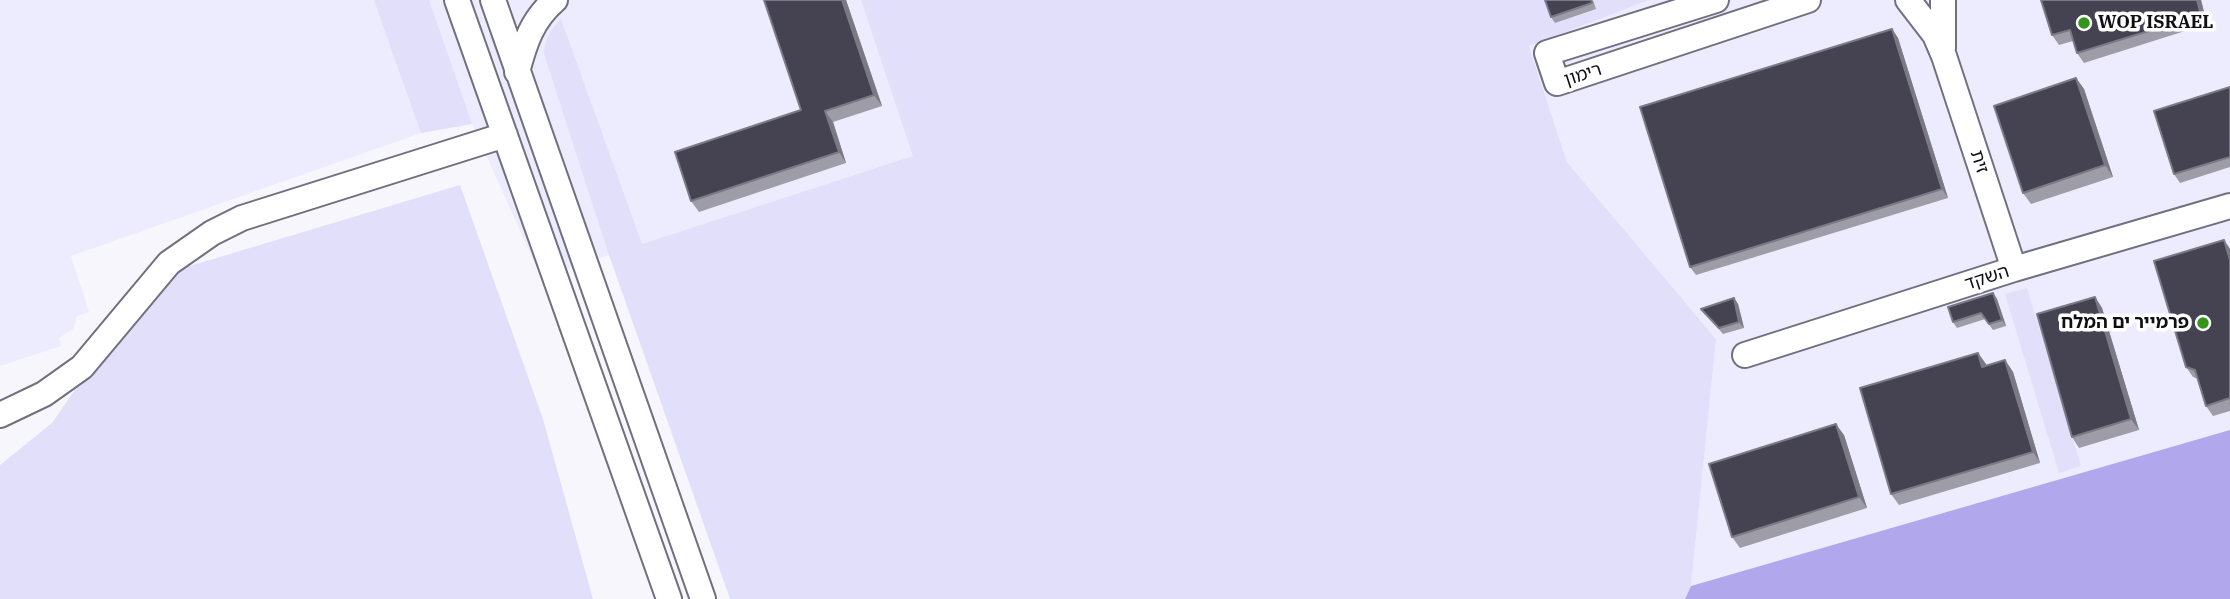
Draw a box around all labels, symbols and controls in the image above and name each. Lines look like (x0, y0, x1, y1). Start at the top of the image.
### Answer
place label: WOP ISRAEL (2098, 12, 2214, 34)
marker: WOP ISRAEL (2076, 15, 2092, 31)
street label: רימון (1562, 59, 1604, 91)
street label: זית (1965, 148, 1993, 176)
street label: השקד (1962, 261, 2012, 295)
place label: פרמייר ים המלח (2061, 312, 2189, 334)
marker: פרמייר ים המלח (2195, 315, 2211, 331)

